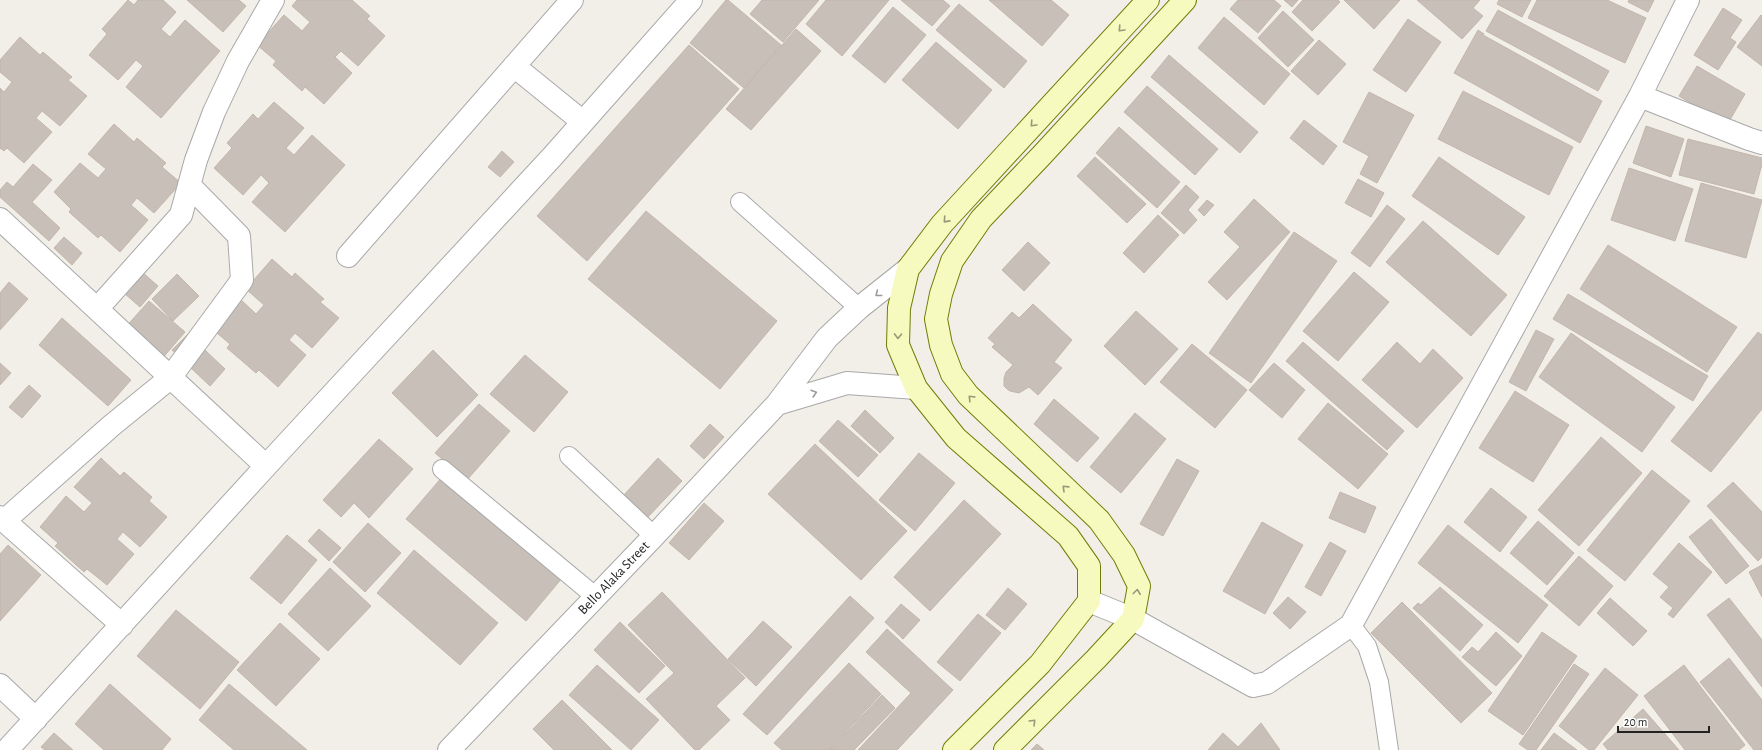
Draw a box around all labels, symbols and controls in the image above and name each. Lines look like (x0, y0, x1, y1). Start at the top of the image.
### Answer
one-way arrow (1119, 24, 1126, 31)
one-way arrow (1030, 119, 1038, 127)
one-way arrow (943, 215, 950, 223)
one-way arrow (875, 289, 882, 296)
one-way arrow (894, 333, 902, 339)
one-way arrow (810, 389, 817, 398)
one-way arrow (968, 395, 976, 403)
one-way arrow (1062, 485, 1070, 493)
street label: Bello Alaka Street (576, 538, 653, 617)
one-way arrow (1133, 588, 1142, 595)
scale bar (1618, 708, 1709, 734)
text: 20 m (1624, 716, 1647, 728)
one-way arrow (1028, 719, 1036, 727)

